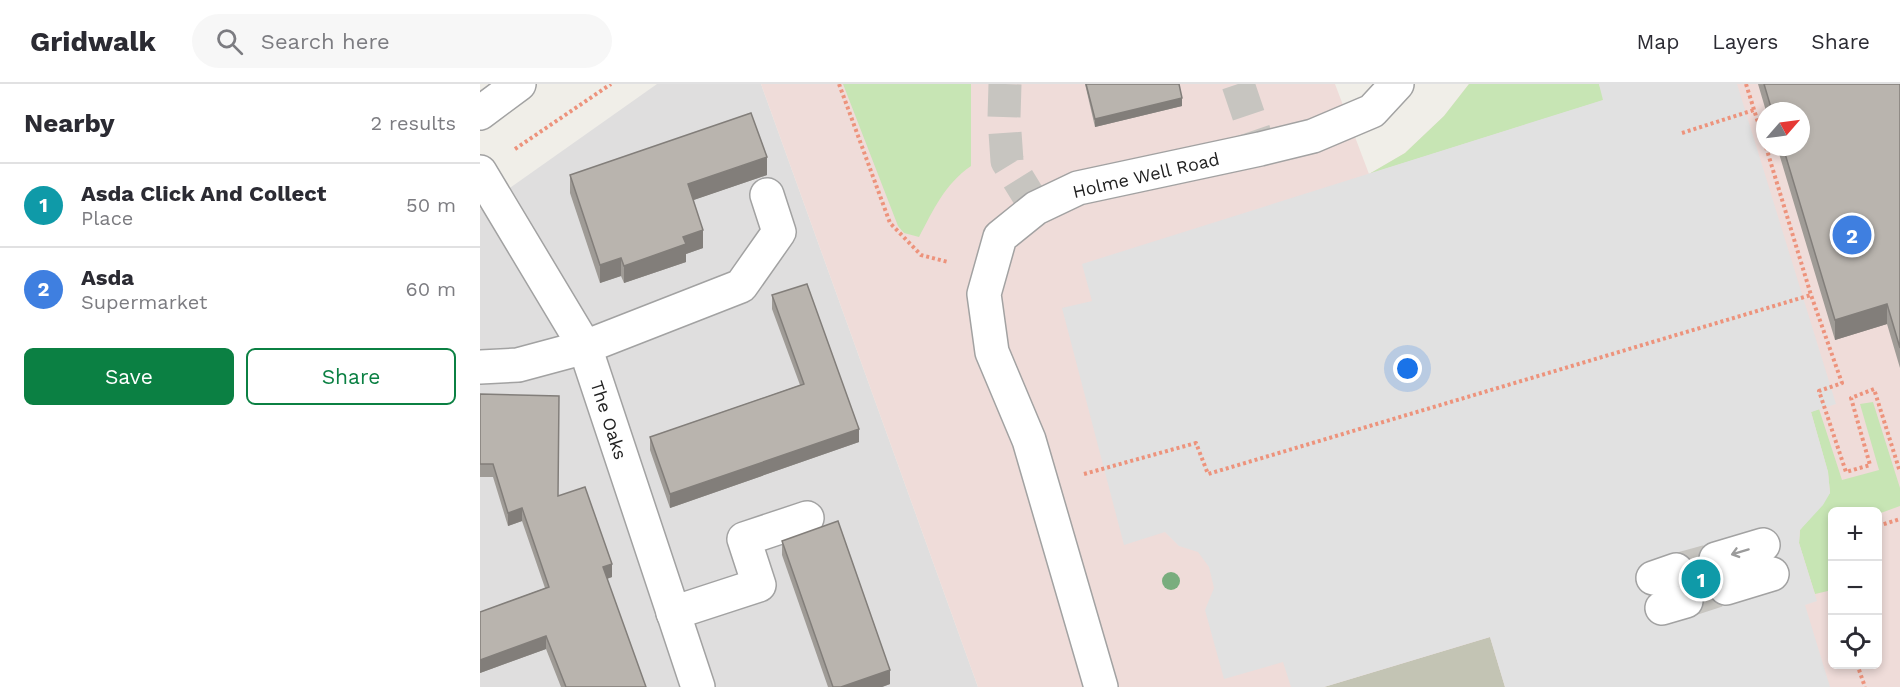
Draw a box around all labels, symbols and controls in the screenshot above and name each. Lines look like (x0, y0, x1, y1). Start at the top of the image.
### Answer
search box (192, 14, 612, 68)
text: Gridwalk (30, 25, 156, 58)
icon: search (213, 25, 246, 58)
text: Search here (261, 29, 390, 54)
text: Map (1636, 29, 1679, 54)
text: Layers (1712, 29, 1778, 54)
text: Share (1811, 29, 1870, 54)
north arrow (1756, 102, 1810, 156)
text: Nearby (24, 108, 115, 138)
text: 2 results (371, 111, 456, 135)
street label: Holme Well Road (1070, 148, 1222, 202)
text: Asda Click And Collect (81, 181, 326, 206)
text: 1 (39, 193, 48, 217)
text: 50 m (406, 193, 456, 217)
text: Place (81, 206, 133, 230)
pin: 2 (1832, 212, 1872, 258)
text: Asda (81, 265, 134, 290)
text: 2 (38, 277, 49, 301)
text: 60 m (406, 277, 456, 301)
text: Supermarket (81, 290, 207, 314)
button: Save (24, 348, 234, 405)
button: Share (246, 348, 456, 405)
your location (1393, 354, 1422, 383)
street label: The Oaks (586, 378, 632, 462)
map controls (1828, 507, 1882, 669)
button: + (1828, 507, 1882, 561)
one-way arrow (1731, 547, 1750, 558)
pin: 1 (1682, 556, 1720, 602)
button: − (1828, 561, 1882, 615)
button: locate (1828, 615, 1882, 669)

